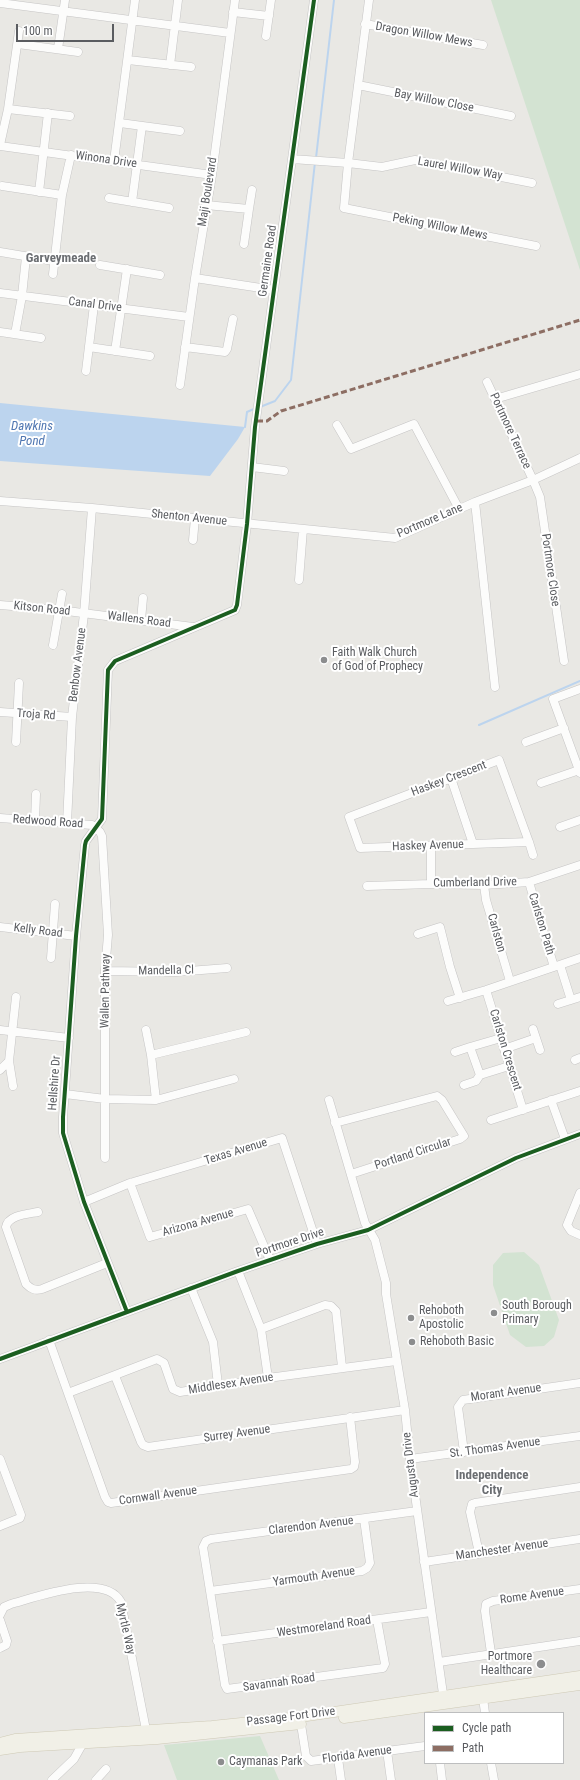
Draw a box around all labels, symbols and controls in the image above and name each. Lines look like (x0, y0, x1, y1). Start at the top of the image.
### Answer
scale bar (18, 16, 116, 42)
street label: Dragon Willow Mews (374, 19, 474, 51)
text: 100 m (23, 24, 53, 38)
street label: Bay Willow Close (393, 86, 475, 116)
street label: Winona Drive (74, 149, 138, 171)
street label: Laurel Willow Way (417, 154, 503, 184)
street label: Maji Boulevard (195, 156, 221, 228)
street label: Peking Willow Mews (391, 211, 489, 243)
street label: Germaine Road (256, 224, 280, 298)
district label: Garveymeade (26, 251, 96, 267)
street label: Canal Drive (68, 295, 122, 315)
street label: Portmore Terrace (486, 391, 534, 471)
water label: Dawkins Pond (11, 419, 53, 450)
street label: Portmore Lane (395, 501, 465, 541)
street label: Shenton Avenue (150, 507, 228, 529)
street label: Portmore Close (538, 532, 562, 608)
street label: Kitson Road (13, 599, 71, 619)
street label: Wallens Road (106, 609, 172, 631)
street label: Benbow Avenue (66, 627, 90, 703)
place label: Faith Walk Church of God of Prophecy (332, 646, 423, 674)
marker: Faith Walk Church of God of Prophecy (319, 655, 329, 665)
street label: Troja Rd (16, 706, 56, 724)
street label: Haskey Crescent (409, 758, 489, 800)
street label: Redwood Road (12, 812, 84, 832)
street label: Haskey Avenue (392, 838, 464, 854)
street label: Cumberland Drive (433, 875, 517, 891)
street label: Carlston Path (525, 891, 557, 957)
street label: Carlston (484, 912, 508, 954)
street label: Kelly Road (13, 921, 63, 941)
street label: Wallen Pathway (98, 954, 114, 1028)
street label: Mandella Cl (138, 963, 194, 979)
street label: Carlston Crescent (486, 1008, 524, 1092)
street label: Hellshire Dr (46, 1055, 64, 1111)
street label: Portland Circular (373, 1135, 453, 1173)
street label: Texas Avenue (203, 1136, 269, 1168)
street label: Arizona Avenue (161, 1206, 235, 1240)
street label: Portmore Drive (254, 1225, 326, 1261)
place label: South Borough Primary (502, 1299, 572, 1327)
place label: Rehoboth Apostolic (419, 1304, 464, 1332)
marker: South Borough Primary (489, 1308, 499, 1318)
marker: Rehoboth Apostolic (406, 1313, 416, 1323)
place label: Rehoboth Basic (420, 1335, 494, 1349)
marker: Rehoboth Basic (407, 1337, 417, 1347)
street label: Middlesex Avenue (188, 1370, 274, 1398)
street label: Morant Avenue (470, 1381, 542, 1405)
street label: Surrey Avenue (203, 1422, 271, 1446)
street label: Augusta Drive (400, 1431, 422, 1499)
street label: St. Thomas Avenue (449, 1435, 541, 1461)
district label: Independence City (456, 1468, 528, 1499)
street label: Cornwall Avenue (118, 1483, 198, 1509)
street label: Clarendon Avenue (268, 1514, 354, 1538)
street label: Manchester Avenue (455, 1536, 549, 1564)
street label: Yarmouth Avenue (272, 1564, 356, 1590)
street label: Rome Avenue (499, 1584, 565, 1608)
street label: Myrtle Way (112, 1602, 138, 1656)
street label: Westmoreland Road (276, 1613, 372, 1641)
place label: Portmore Healthcare (481, 1650, 532, 1678)
marker: Portmore Healthcare (535, 1658, 547, 1670)
street label: Savannah Road (242, 1671, 316, 1695)
street label: Passage Fort Drive (246, 1704, 336, 1730)
legend (424, 1712, 564, 1764)
text: Cycle path (462, 1721, 511, 1735)
text: Path (462, 1741, 484, 1755)
street label: Florida Avenue (321, 1743, 393, 1767)
place label: Caymanas Park (229, 1755, 302, 1769)
marker: Caymanas Park (216, 1757, 226, 1767)

